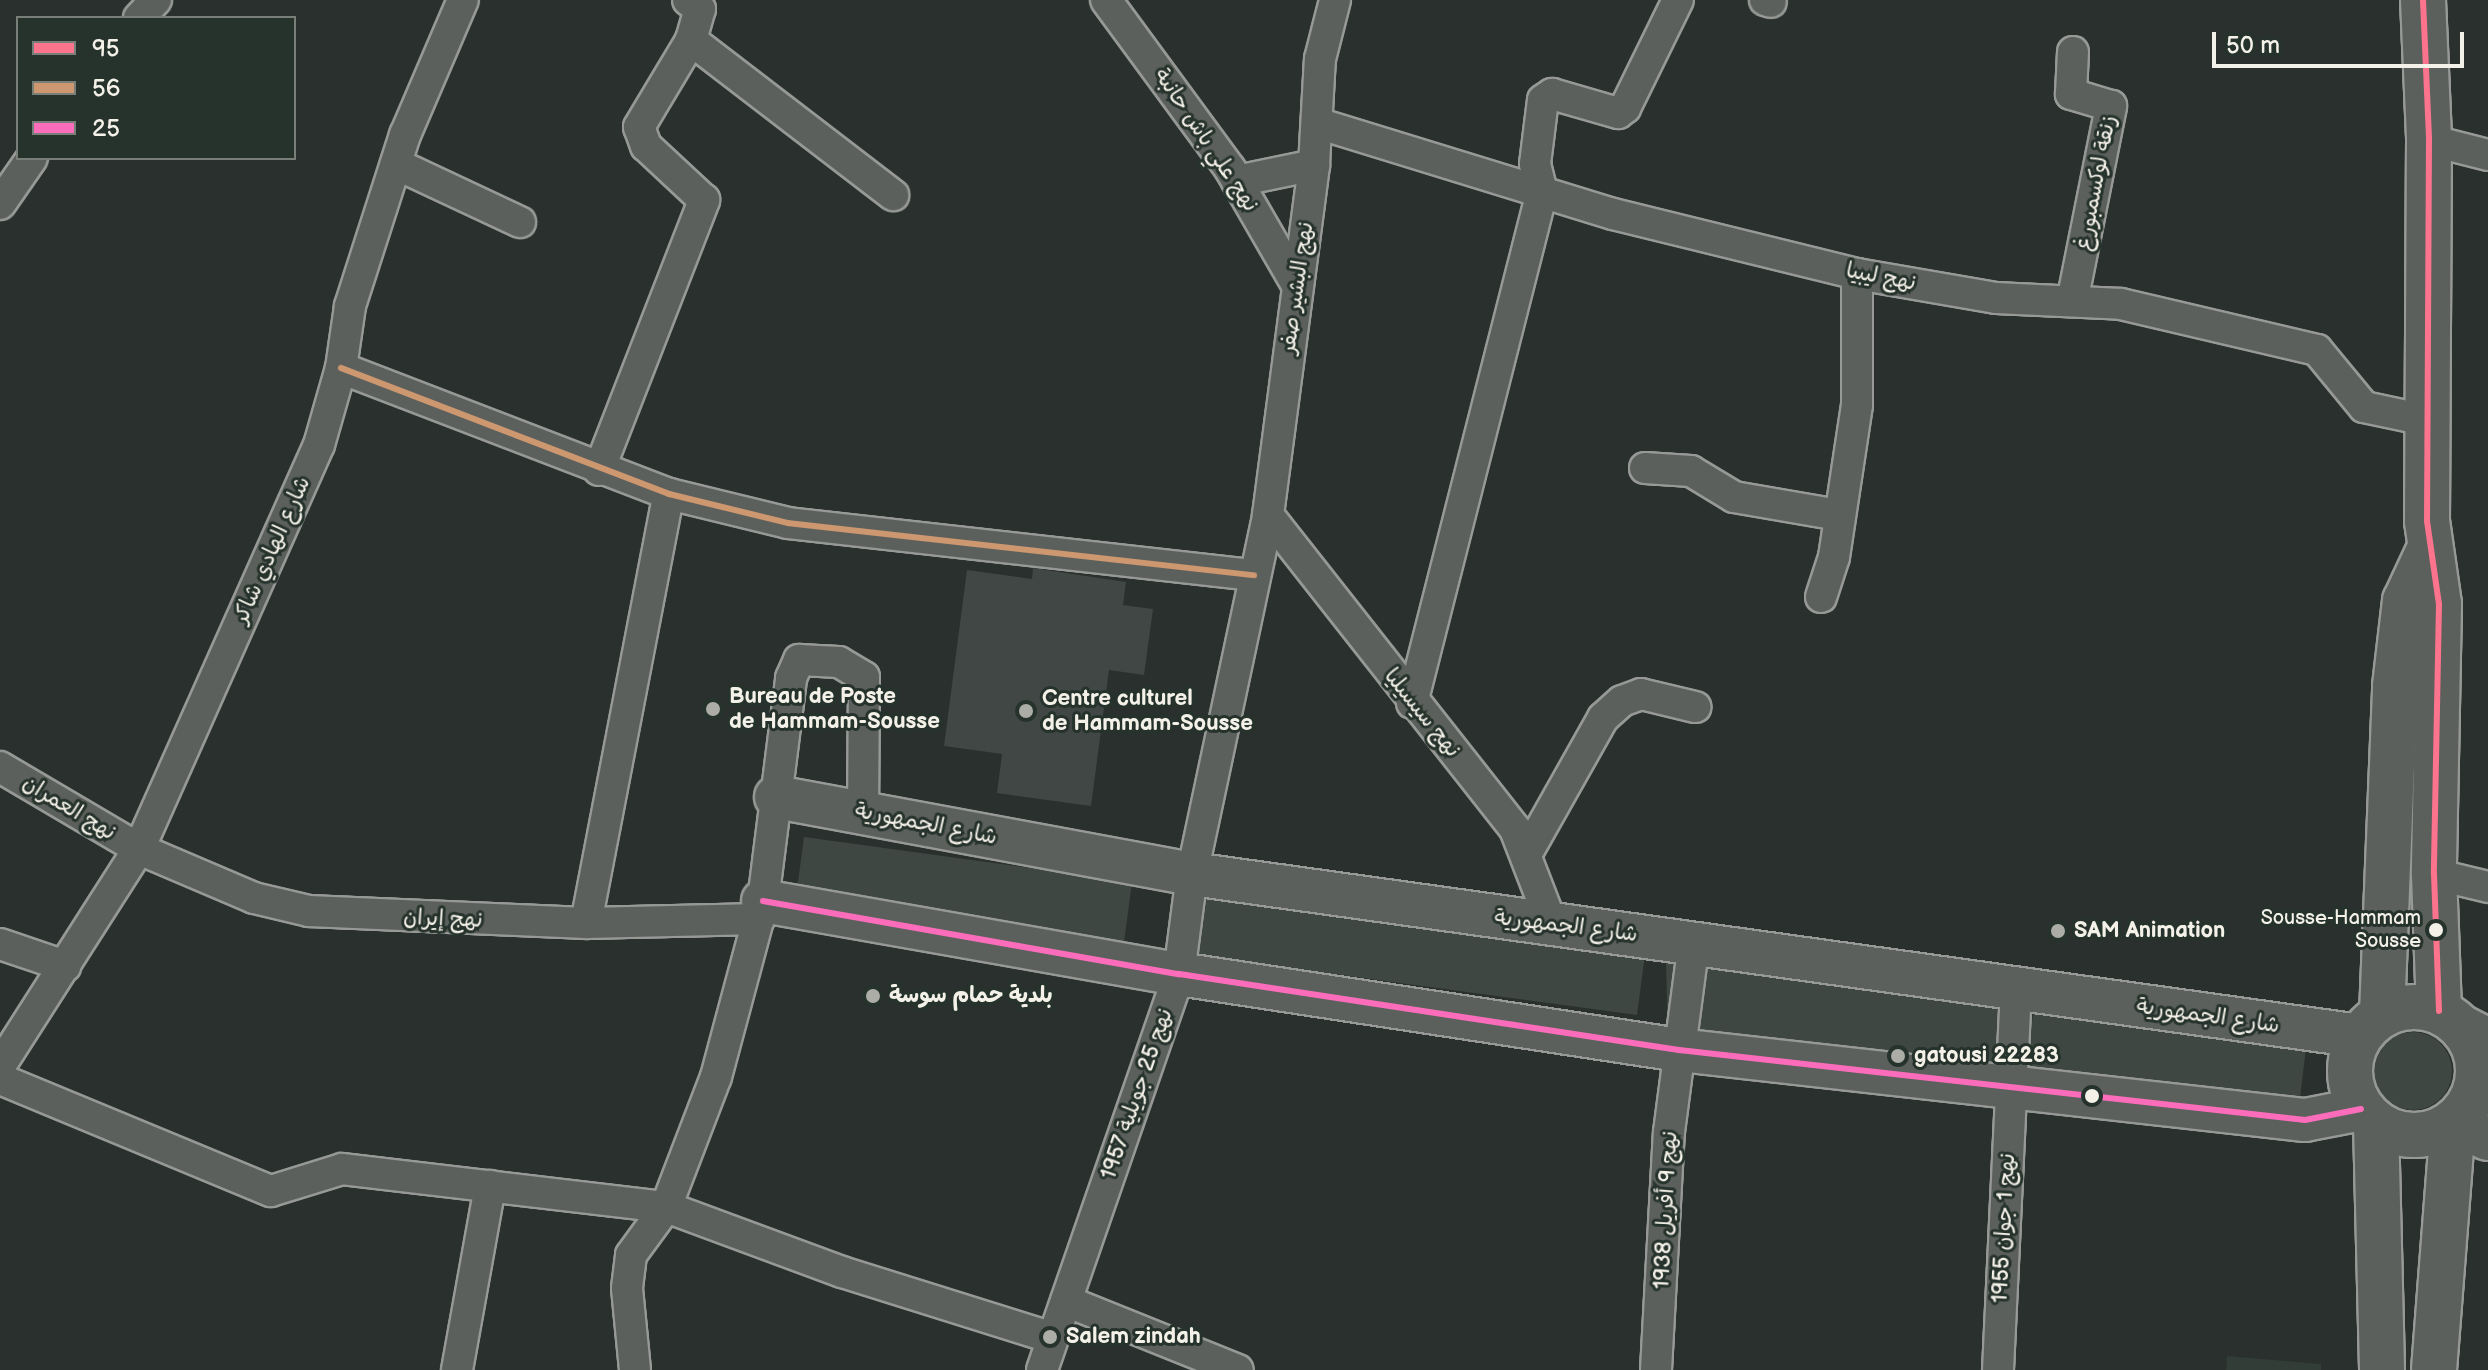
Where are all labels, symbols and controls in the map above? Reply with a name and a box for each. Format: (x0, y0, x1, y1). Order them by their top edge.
legend (16, 16, 296, 160)
scale bar (2216, 16, 2468, 66)
text: 50 m (2226, 31, 2280, 60)
text: 95 (92, 34, 120, 63)
street label: نهج علي باش حانبة (1148, 63, 1264, 217)
text: 56 (92, 74, 120, 103)
street label: زنقة لوكسمبورغ (2070, 113, 2122, 253)
text: 25 (92, 114, 120, 143)
street label: نهج البشير صفر (1275, 220, 1319, 356)
street label: نهج ليبيا (1844, 257, 1918, 297)
street label: شارع الهادي شاكر (228, 472, 316, 628)
street label: نهج سيسيليا (1378, 663, 1466, 763)
place label: Bureau de Poste de Hammam-Sousse (729, 683, 940, 734)
place label: Centre culturel de Hammam-Sousse (1042, 685, 1253, 736)
marker: Bureau de Poste de Hammam-Sousse (704, 700, 722, 718)
marker: Centre culturel de Hammam-Sousse (1017, 702, 1035, 720)
street label: نهج العمران (18, 770, 120, 846)
street label: شارع الجمهورية (853, 797, 999, 851)
street label: نهج إيران (403, 904, 483, 934)
street label: شارع الجمهورية (1493, 904, 1639, 948)
place label: Sousse-Hammam Sousse (2261, 906, 2421, 953)
place label: SAM Animation (2074, 918, 2225, 944)
marker: SAM Animation (2049, 922, 2067, 940)
marker: Sousse-Hammam Sousse (2428, 922, 2444, 938)
place label: بلدية حمام سوسة (889, 983, 1053, 1009)
marker: بلدية حمام سوسة (864, 987, 882, 1005)
street label: شارع الجمهورية (2135, 993, 2281, 1039)
street label: نهج 25 جويلية 1957 (1095, 1005, 1179, 1183)
place label: gatousi 22283 (1914, 1043, 2059, 1069)
marker: gatousi 22283 (1889, 1047, 1907, 1065)
unlabelled marker (2084, 1088, 2100, 1104)
street label: نهج 9 أفريل 1938 (1649, 1130, 1683, 1290)
street label: نهج 1 جوان 1955 (1987, 1152, 2021, 1304)
place label: Salem zindah (1066, 1324, 1201, 1350)
marker: Salem zindah (1041, 1328, 1059, 1346)

